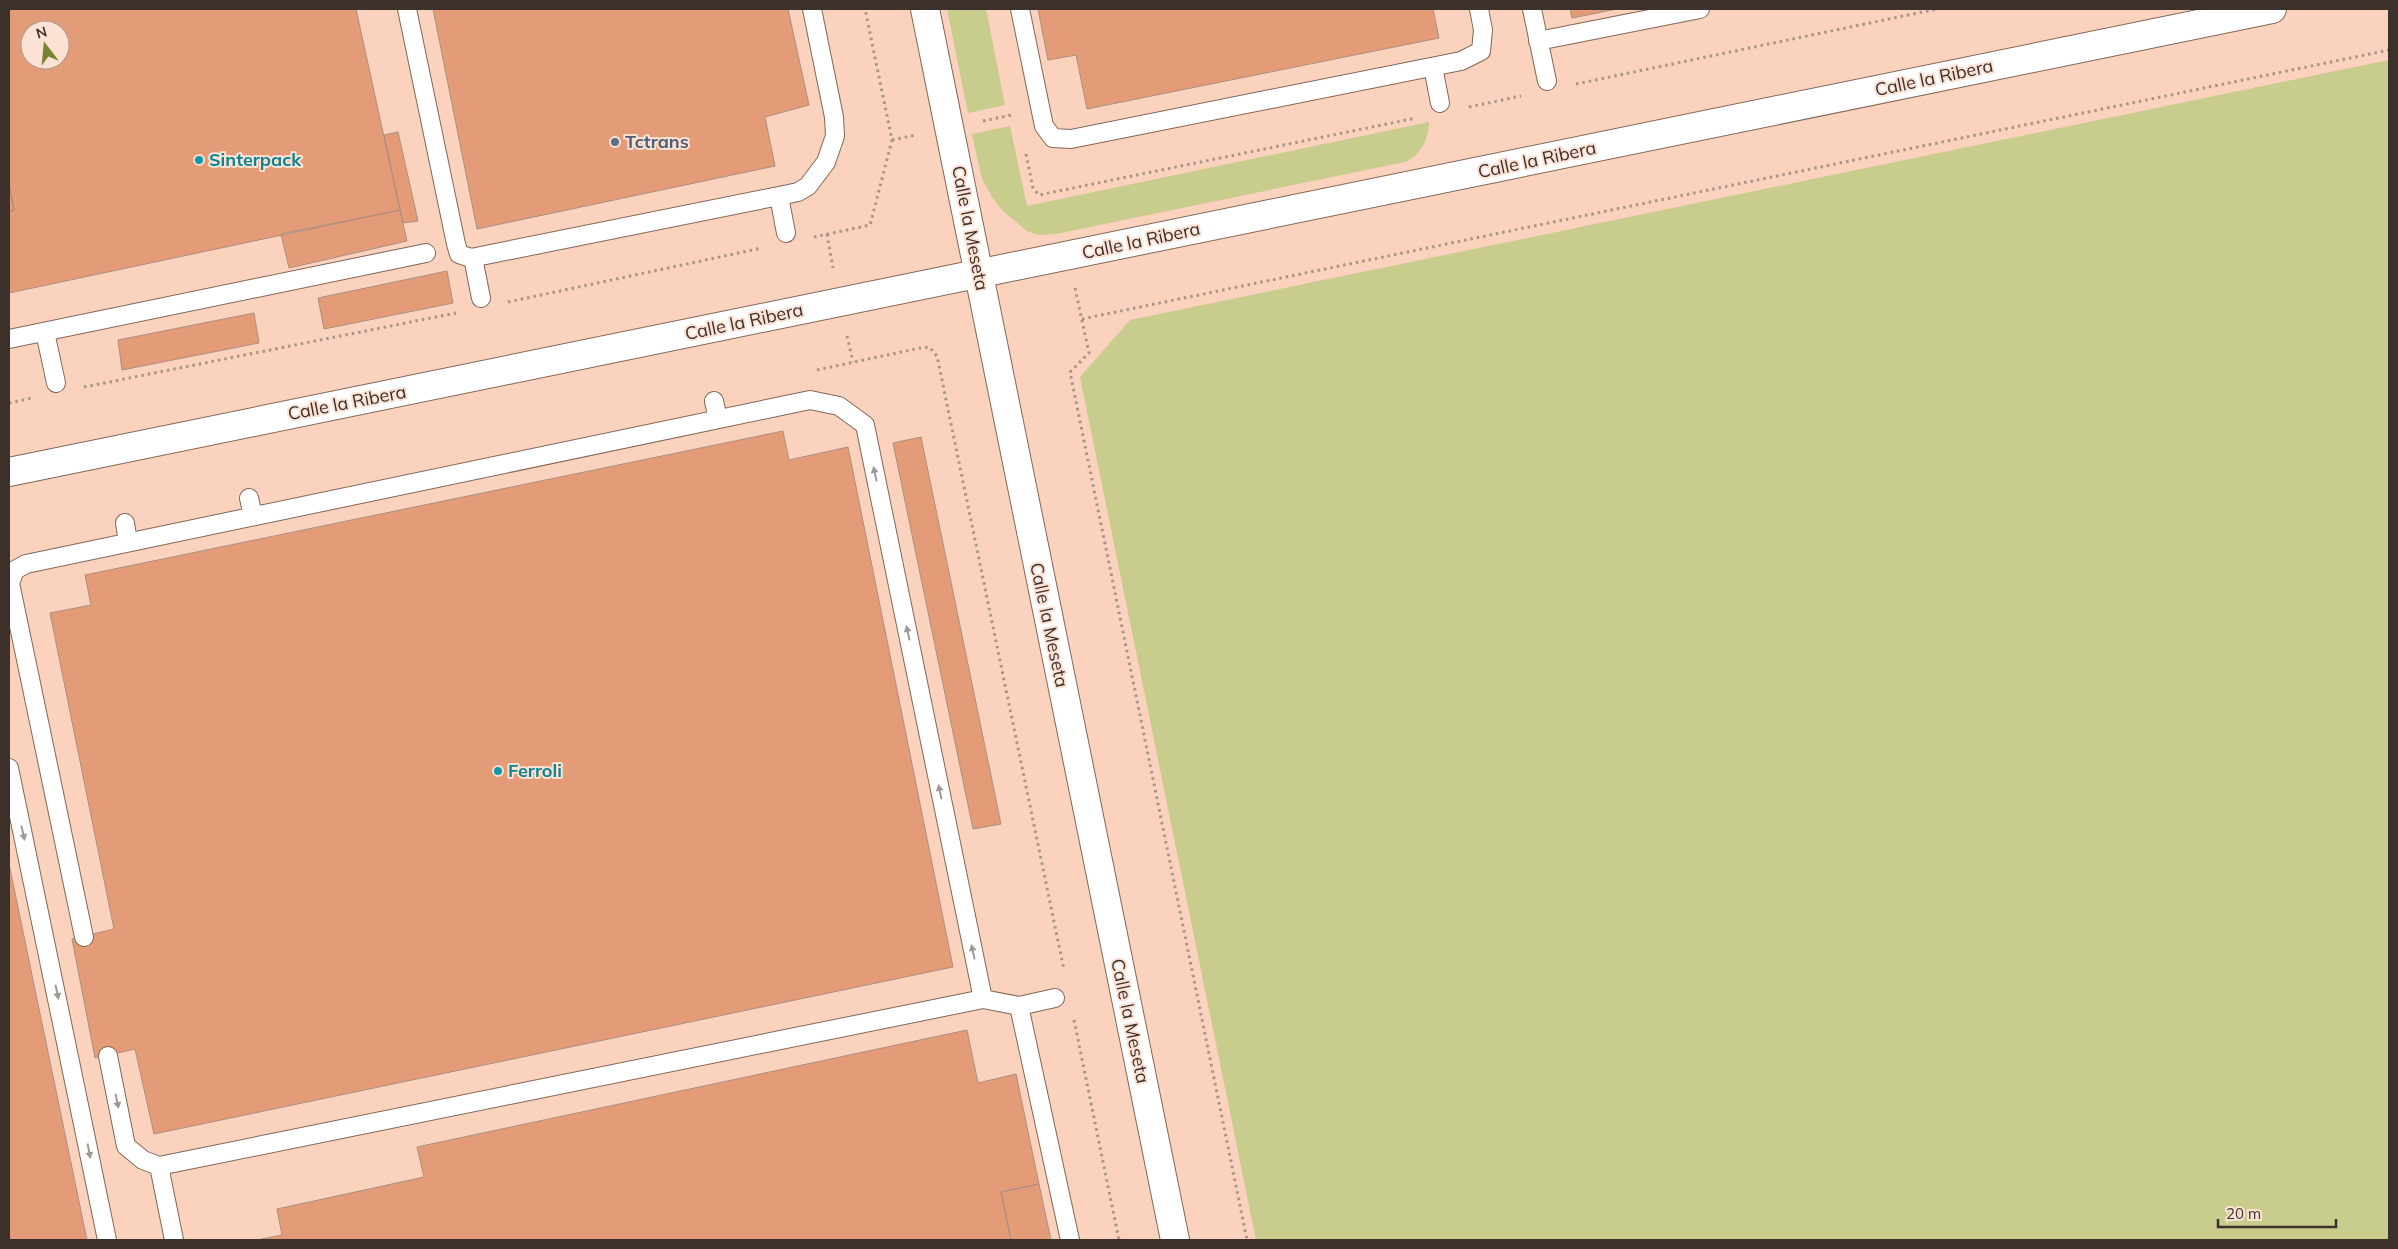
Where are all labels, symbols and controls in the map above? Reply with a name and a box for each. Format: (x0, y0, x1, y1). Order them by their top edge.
north arrow (20, 20, 70, 70)
text: N (34, 22, 49, 43)
street label: Calle la Ribera (1873, 54, 1995, 101)
place label: Tctrans (625, 130, 689, 153)
marker: Tctrans (609, 136, 621, 148)
street label: Calle la Ribera (1476, 136, 1598, 183)
place label: Sinterpack (209, 148, 302, 171)
marker: Sinterpack (193, 154, 205, 166)
street label: Calle la Meseta (947, 164, 994, 292)
street label: Calle la Ribera (1080, 217, 1202, 264)
street label: Calle la Ribera (683, 298, 805, 345)
street label: Calle la Ribera (286, 380, 408, 425)
one-way arrow (871, 467, 879, 482)
street label: Calle la Meseta (1025, 561, 1074, 689)
one-way arrow (903, 625, 911, 641)
place label: Ferroli (508, 759, 562, 782)
marker: Ferroli (492, 765, 504, 777)
one-way arrow (936, 784, 944, 800)
one-way arrow (19, 825, 27, 841)
one-way arrow (969, 943, 977, 959)
street label: Calle la Meseta (1106, 957, 1155, 1085)
one-way arrow (53, 984, 61, 1000)
one-way arrow (113, 1093, 121, 1108)
one-way arrow (85, 1143, 93, 1159)
scale bar (2218, 1196, 2336, 1228)
text: 20 m (2226, 1204, 2261, 1223)

